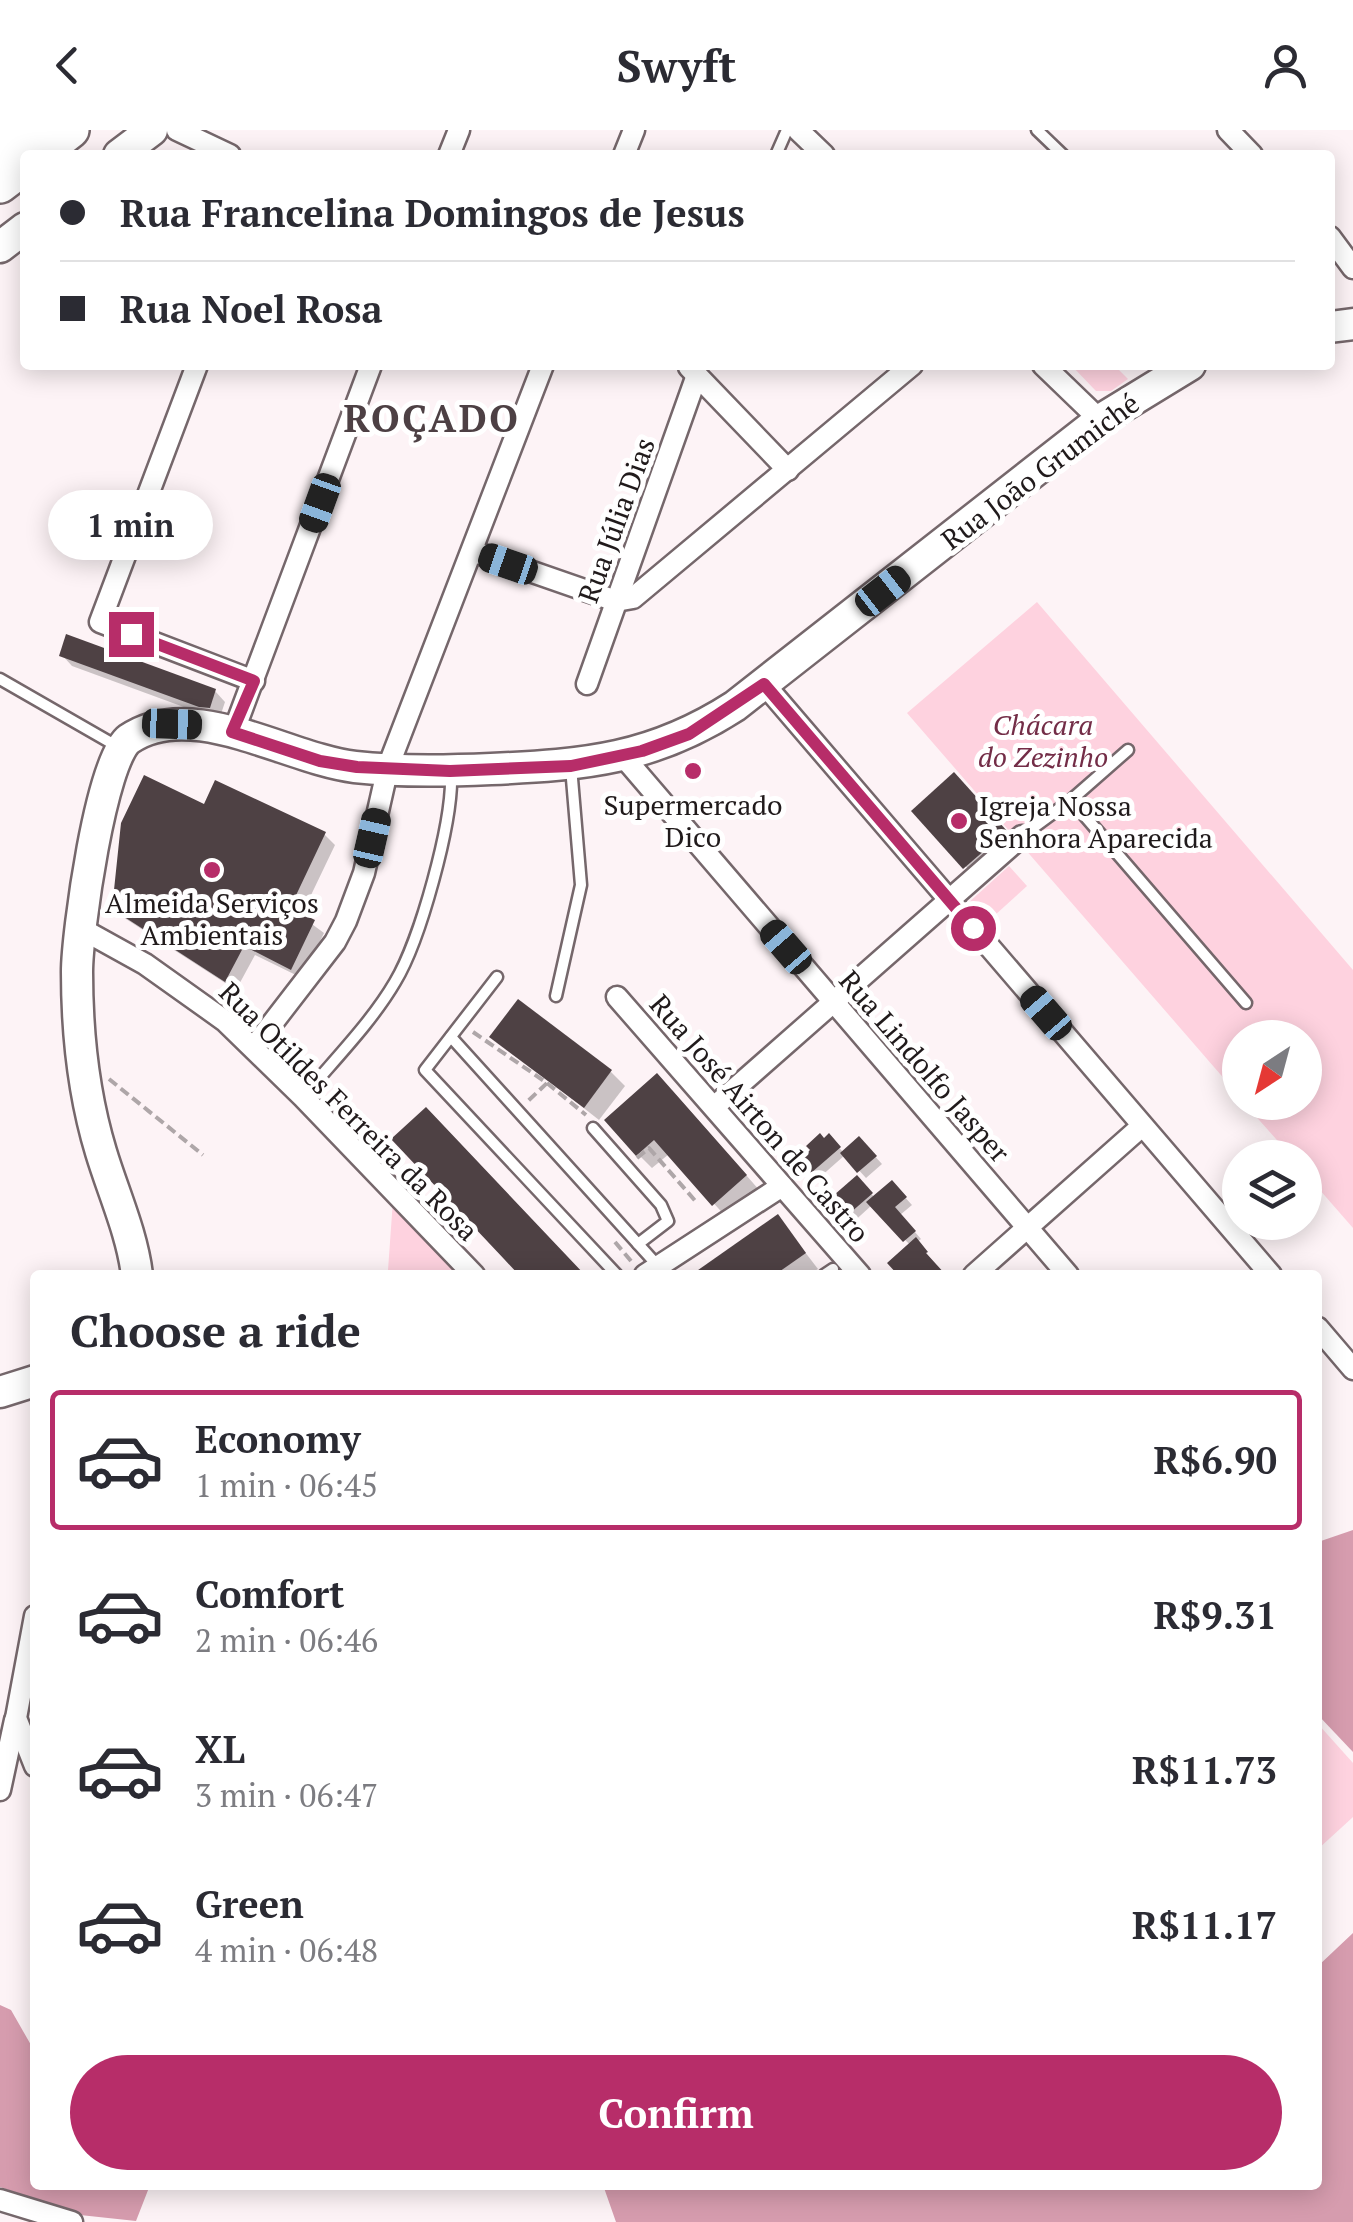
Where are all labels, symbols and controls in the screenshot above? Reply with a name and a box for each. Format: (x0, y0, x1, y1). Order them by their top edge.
text: Swyft (617, 35, 736, 95)
icon: back (40, 38, 95, 93)
icon: person (1258, 38, 1313, 93)
text: Rua Francelina Domingos de Jesus (120, 188, 745, 238)
text: Rua Noel Rosa (120, 284, 383, 334)
street label: Rua João Grumiché (934, 384, 1146, 558)
district label: ROÇADO (344, 393, 520, 443)
street label: Rua Júlia Dias (569, 432, 663, 608)
car (296, 470, 344, 536)
callout: 1 min (48, 489, 214, 559)
text: 1 min (87, 504, 174, 546)
car (475, 540, 541, 588)
car (850, 561, 916, 621)
route end (109, 612, 154, 657)
park label: Chácara do Zezinho (978, 706, 1108, 775)
car (141, 708, 203, 740)
marker: Supermercado Dico (682, 760, 704, 782)
place label: Supermercado Dico (604, 786, 782, 855)
place label: Igreja Nossa Senhora Aparecida (979, 787, 1213, 856)
car (351, 805, 393, 871)
marker: Igreja Nossa Senhora Aparecida (948, 810, 970, 832)
marker: Almeida Serviços Ambientais (201, 859, 223, 881)
place label: Almeida Serviços Ambientais (105, 884, 319, 953)
route start (951, 906, 996, 951)
car (755, 915, 817, 979)
street label: Rua Lindolfo Jasper (831, 962, 1019, 1170)
street label: Rua Otildes Ferreira da Rosa (211, 973, 487, 1249)
car (1015, 981, 1077, 1045)
street label: Rua José Airton de Castro (642, 986, 878, 1250)
north arrow (1222, 1020, 1322, 1120)
map controls (1222, 1020, 1322, 1240)
button: layers (1222, 1140, 1322, 1240)
text: Choose a ride (70, 1300, 361, 1360)
text: Economy (195, 1414, 361, 1464)
icon: car (75, 1415, 165, 1505)
text: R$6.90 (1153, 1435, 1277, 1485)
text: 1 min · 06:45 (195, 1464, 378, 1506)
text: Comfort (195, 1569, 344, 1619)
icon: car (75, 1570, 165, 1660)
text: R$9.31 (1153, 1590, 1277, 1640)
text: 2 min · 06:46 (195, 1619, 378, 1661)
text: XL (195, 1724, 245, 1774)
icon: car (75, 1725, 165, 1815)
text: R$11.73 (1132, 1745, 1277, 1795)
text: 3 min · 06:47 (195, 1774, 378, 1816)
text: Green (195, 1879, 304, 1929)
icon: car (75, 1880, 165, 1970)
text: R$11.17 (1132, 1900, 1277, 1950)
text: 4 min · 06:48 (195, 1929, 378, 1971)
button: Confirm (70, 2055, 1282, 2170)

